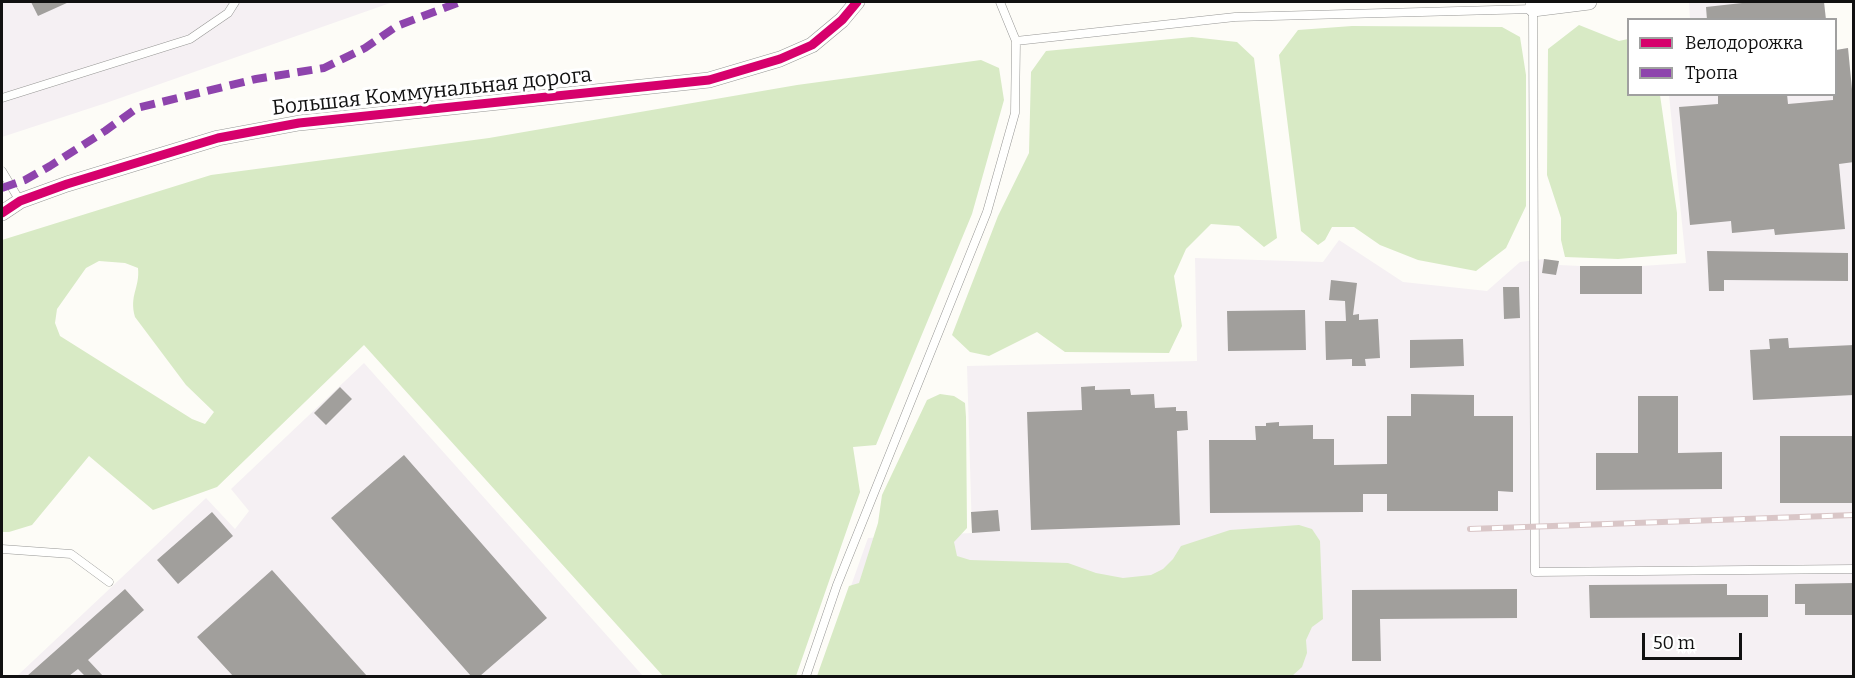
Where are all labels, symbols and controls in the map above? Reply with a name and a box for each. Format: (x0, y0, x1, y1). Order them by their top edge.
legend (1627, 18, 1837, 96)
text: Велодорожка (1685, 32, 1803, 54)
text: Тропа (1685, 62, 1738, 84)
street label: Большая Коммунальная дорога (271, 63, 593, 121)
scale bar (1645, 621, 1746, 659)
text: 50 m (1653, 632, 1695, 654)

